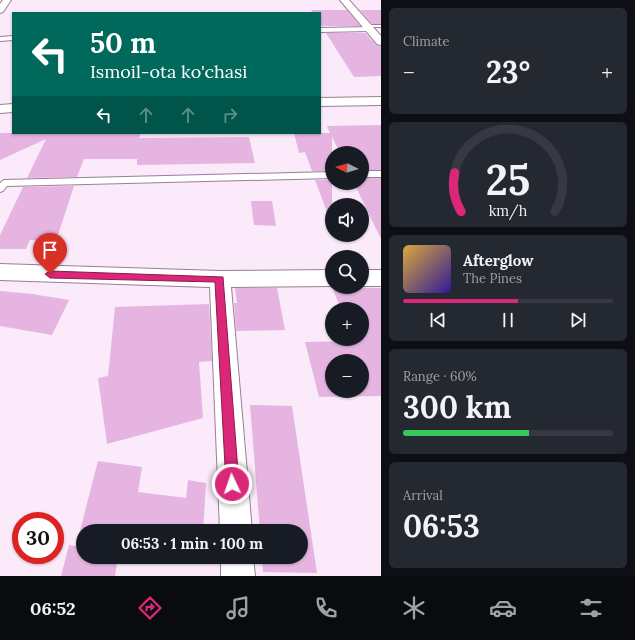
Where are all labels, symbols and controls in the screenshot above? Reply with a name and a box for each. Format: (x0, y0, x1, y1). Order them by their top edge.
text: 50 m (90, 25, 156, 61)
icon: left (24, 28, 76, 80)
text: Climate (403, 33, 450, 50)
text: 23° (486, 53, 530, 91)
text: − (403, 58, 415, 86)
text: + (601, 58, 613, 86)
text: Ismoil-ota ko'chasi (90, 60, 247, 83)
icon: left (93, 104, 115, 126)
icon: ahead (135, 104, 157, 126)
icon: ahead (177, 104, 199, 126)
icon: right (219, 104, 241, 126)
north arrow (325, 146, 369, 190)
map controls (325, 146, 369, 398)
text: 25 (486, 153, 530, 206)
button: sound (325, 198, 369, 242)
text: km/h (489, 202, 528, 221)
pin (33, 233, 67, 274)
icon: arrive (39, 239, 61, 261)
button: search (325, 250, 369, 294)
text: Afterglow (463, 251, 533, 270)
text: The Pines (463, 270, 522, 287)
button: + (325, 302, 369, 346)
icon: previous (427, 309, 449, 331)
icon: pause (497, 309, 519, 331)
icon: next (567, 309, 589, 331)
button: − (325, 354, 369, 398)
text: Range · 60% (403, 368, 477, 385)
text: 300 km (403, 388, 511, 426)
position arrow (211, 463, 253, 505)
text: Arrival (403, 487, 443, 504)
text: 06:53 (403, 507, 480, 545)
speed limit sign: 30 (12, 512, 64, 564)
text: 06:53 · 1 min · 100 m (121, 534, 263, 553)
icon: directions (136, 594, 164, 622)
icon: music (224, 594, 252, 622)
icon: phone (312, 594, 340, 622)
icon: climate (400, 594, 428, 622)
icon: car (489, 594, 517, 622)
icon: filters (577, 594, 605, 622)
text: 06:52 (30, 597, 76, 620)

